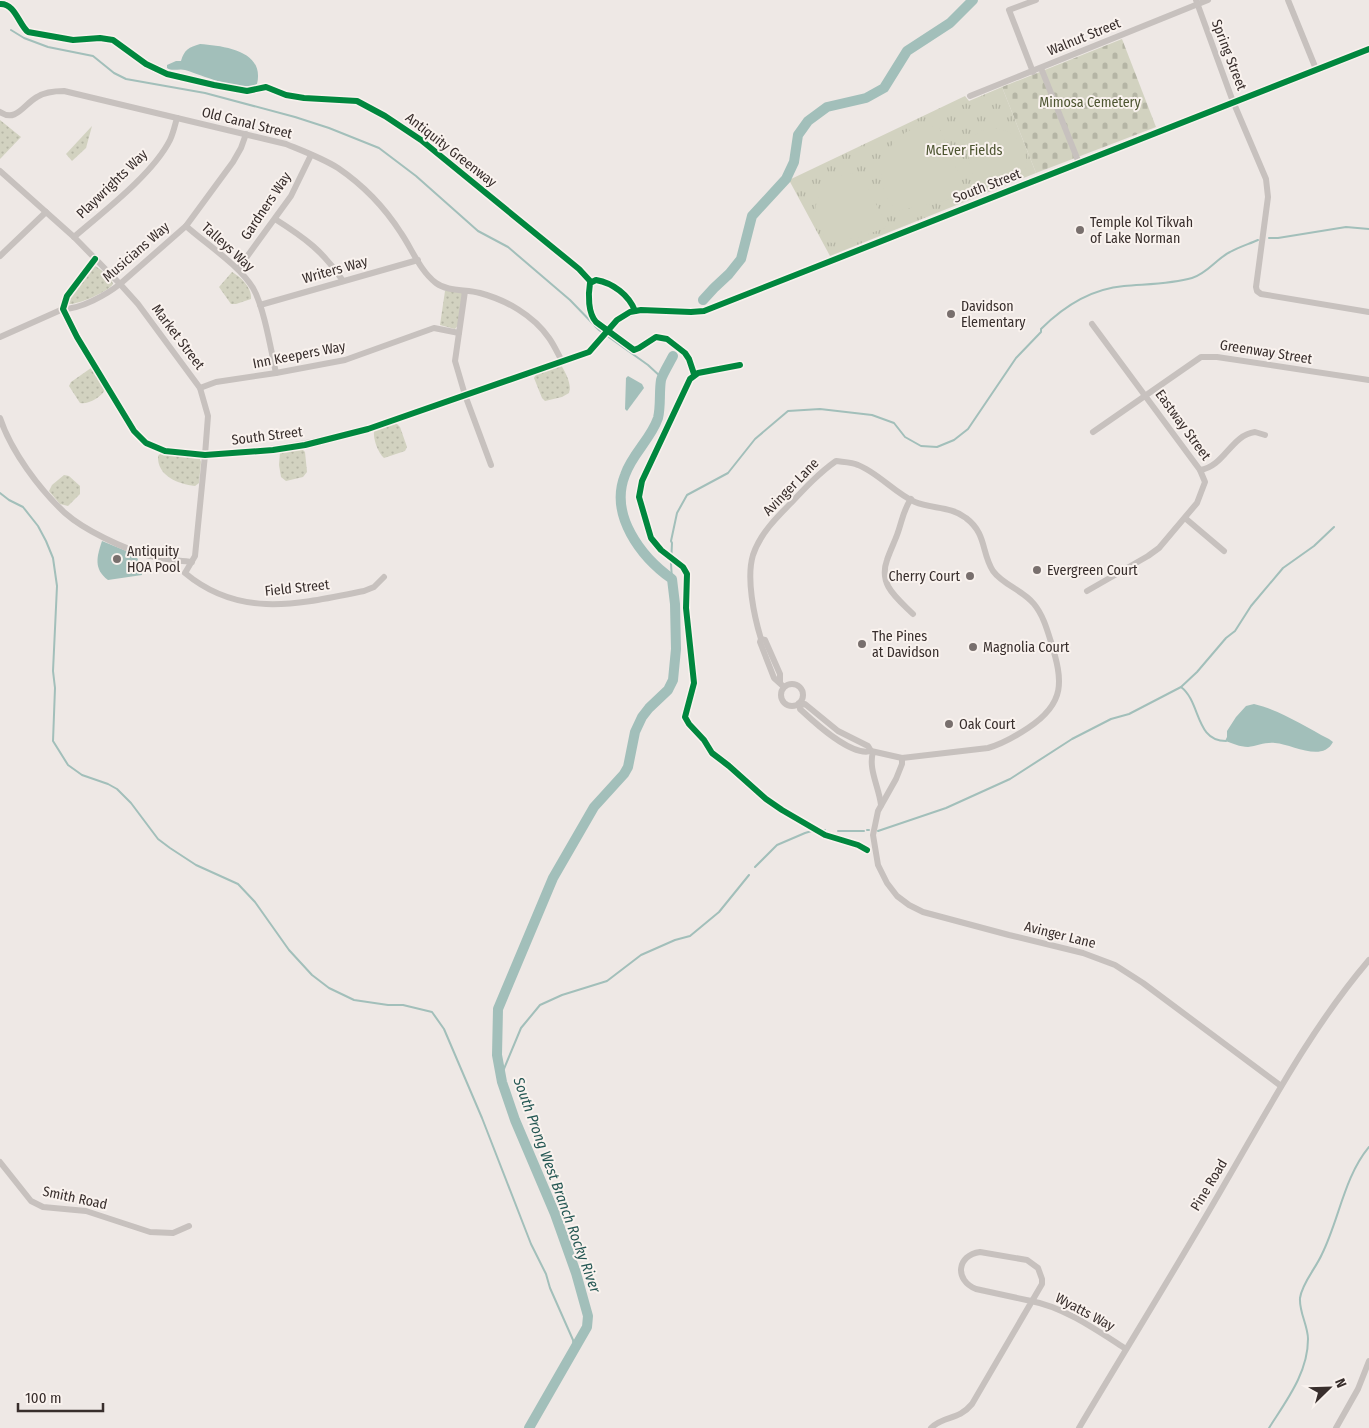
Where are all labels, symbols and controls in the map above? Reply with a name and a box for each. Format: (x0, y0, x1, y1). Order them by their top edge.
street label: Walnut Street (1045, 14, 1123, 59)
street label: Spring Street (1208, 17, 1250, 93)
park label: Mimosa Cemetery (1039, 94, 1141, 111)
street label: Old Canal Street (200, 104, 294, 143)
street label: Antiquity Greenway (402, 109, 501, 191)
park label: McEver Fields (926, 142, 1002, 159)
street label: Playwrights Way (73, 145, 152, 222)
street label: South Street (951, 165, 1024, 207)
street label: Gardners Way (237, 168, 295, 243)
place label: Temple Kol Tikvah of Lake Norman (1090, 214, 1193, 247)
street label: Musicians Way (99, 218, 173, 286)
street label: Talleys Way (198, 219, 258, 276)
marker: Temple Kol Tikvah of Lake Norman (1074, 224, 1086, 236)
street label: Writers Way (300, 252, 370, 287)
place label: Davidson Elementary (961, 298, 1026, 331)
street label: Market Street (148, 301, 208, 373)
marker: Davidson Elementary (945, 308, 957, 320)
street label: Greenway Street (1219, 336, 1314, 368)
street label: Inn Keepers Way (251, 338, 348, 372)
street label: Eastway Street (1152, 386, 1215, 464)
street label: South Street (231, 423, 304, 449)
street label: Avinger Lane (759, 455, 823, 519)
place label: Antiquity HOA Pool (127, 543, 180, 576)
marker: Antiquity HOA Pool (111, 553, 123, 565)
place label: Evergreen Court (1047, 562, 1138, 579)
marker: Evergreen Court (1031, 564, 1043, 576)
place label: Cherry Court (888, 568, 960, 585)
marker: Cherry Court (964, 570, 976, 582)
street label: Field Street (264, 576, 331, 600)
place label: The Pines at Davidson (872, 628, 939, 661)
marker: The Pines at Davidson (856, 638, 868, 650)
place label: Magnolia Court (983, 639, 1070, 656)
marker: Magnolia Court (967, 641, 979, 653)
place label: Oak Court (959, 716, 1016, 733)
marker: Oak Court (943, 718, 955, 730)
street label: Avinger Lane (1022, 918, 1098, 952)
water label: South Prong West Branch Rocky River (509, 1074, 605, 1296)
street label: Pine Road (1187, 1156, 1231, 1214)
street label: Smith Road (41, 1183, 109, 1213)
street label: Wyatts Way (1052, 1289, 1118, 1335)
north arrow (1304, 1363, 1354, 1413)
text: N (1331, 1376, 1350, 1390)
scale bar (18, 1380, 102, 1412)
text: 100 m (25, 1389, 62, 1407)

